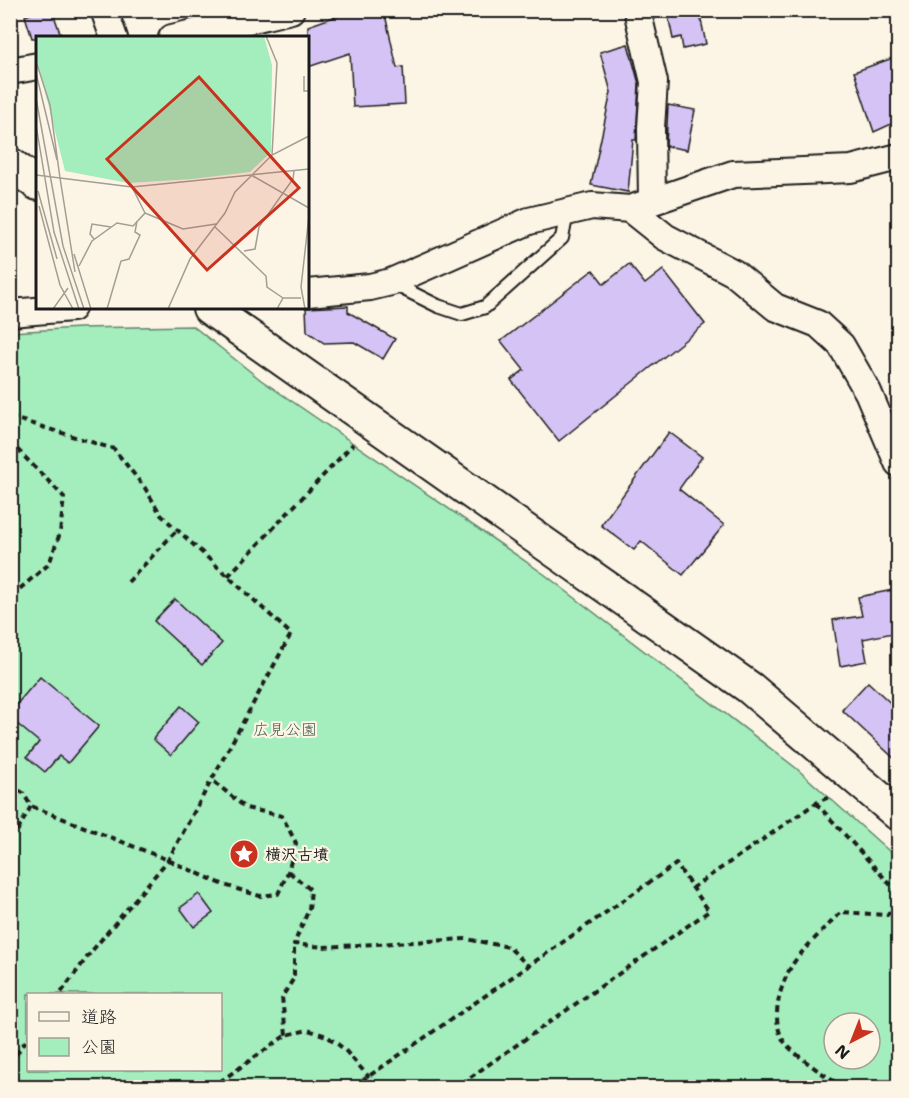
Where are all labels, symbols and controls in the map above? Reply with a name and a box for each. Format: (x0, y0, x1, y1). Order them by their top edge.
inset map (36, 36, 309, 309)
park label: 広見公園 (253, 719, 317, 740)
place icon: 横沢古墳 (228, 838, 260, 870)
place label: 横沢古墳 (265, 844, 329, 865)
legend (27, 993, 222, 1071)
text: 道路 (81, 1005, 117, 1029)
north arrow (822, 1011, 882, 1071)
text: 公園 (81, 1035, 117, 1059)
text: N (831, 1040, 854, 1064)

